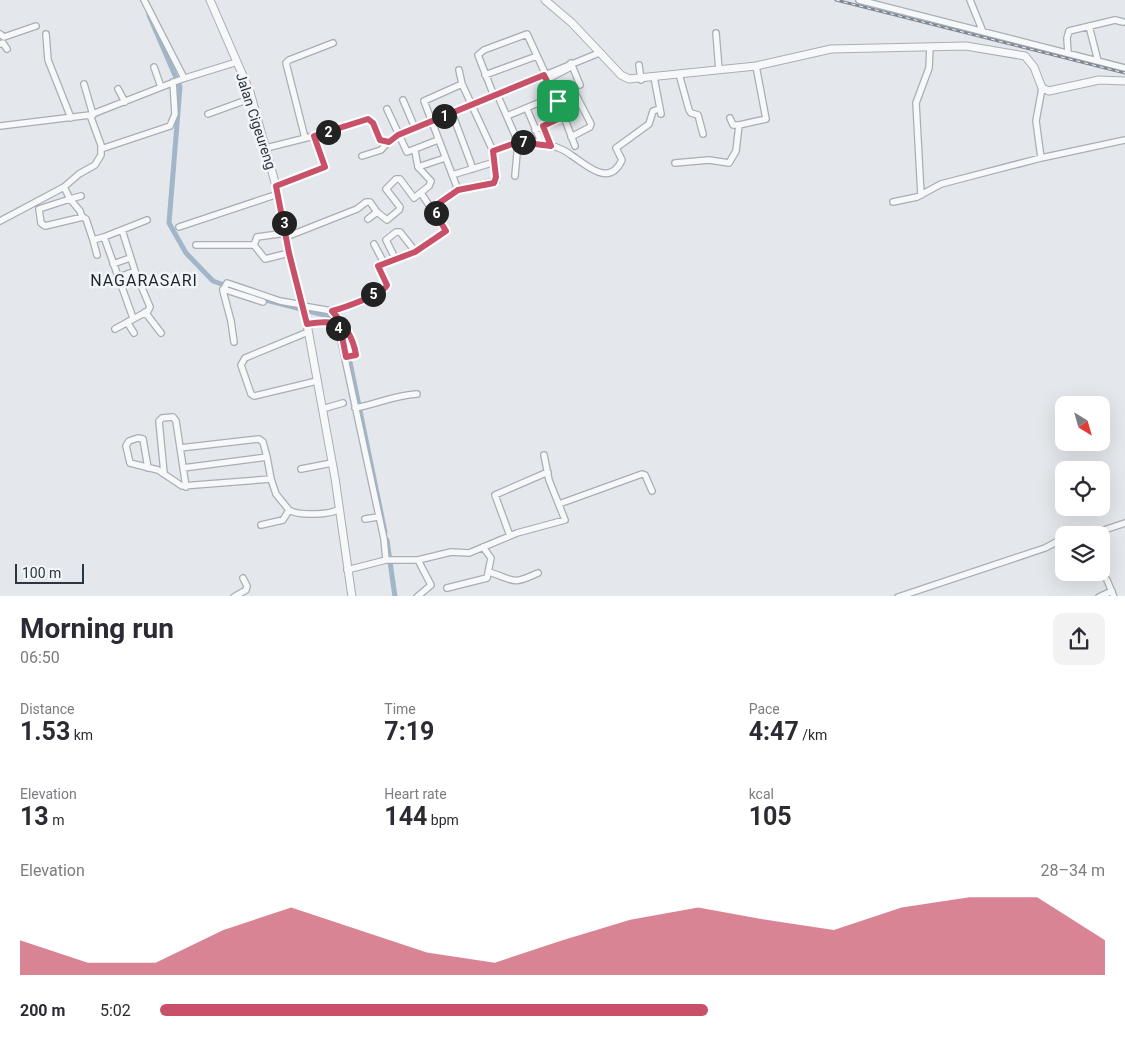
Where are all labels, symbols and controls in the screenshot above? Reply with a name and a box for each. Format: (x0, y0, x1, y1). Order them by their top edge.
street label: Jalan Cigeureng (233, 71, 279, 171)
pin (537, 80, 579, 122)
icon: arrive (544, 87, 572, 115)
pin: 1 (432, 104, 456, 128)
text: 1 (440, 108, 449, 124)
pin: 2 (316, 120, 340, 144)
text: 2 (324, 124, 333, 140)
pin: 7 (510, 130, 536, 154)
text: 7 (519, 134, 528, 150)
pin: 6 (424, 200, 448, 226)
text: 6 (432, 205, 441, 221)
pin: 3 (272, 210, 296, 236)
text: 3 (280, 215, 289, 231)
district label: NAGARASARI (90, 271, 198, 290)
pin: 5 (360, 282, 386, 306)
text: 5 (369, 286, 378, 302)
pin: 4 (326, 316, 350, 340)
text: 4 (334, 320, 343, 336)
north arrow (1055, 396, 1110, 451)
map controls (1055, 396, 1110, 581)
button: locate (1055, 461, 1110, 516)
button: layers (1055, 526, 1110, 581)
scale bar (15, 562, 84, 585)
text: 100 m (22, 565, 61, 581)
text: Morning run (20, 612, 174, 645)
button: share (1053, 613, 1105, 665)
text: 06:50 (20, 648, 60, 667)
text: Distance (20, 701, 75, 717)
text: Time (384, 701, 416, 717)
text: Pace (749, 701, 780, 717)
text: 1.53 (20, 717, 70, 746)
text: 7:19 (384, 717, 434, 746)
text: 4:47 (749, 717, 799, 746)
text: km (70, 727, 93, 743)
text: /km (799, 727, 827, 743)
text: Elevation (20, 786, 77, 802)
text: Heart rate (384, 786, 447, 802)
text: kcal (749, 786, 774, 802)
text: 13 (20, 802, 49, 831)
text: 144 (384, 802, 427, 831)
text: 105 (749, 802, 792, 831)
text: m (49, 812, 64, 828)
text: bpm (427, 812, 459, 828)
text: Elevation (20, 861, 85, 880)
text: 28–34 m (1041, 861, 1105, 880)
text: 200 m (20, 1001, 65, 1020)
text: 5:02 (100, 1001, 131, 1020)

